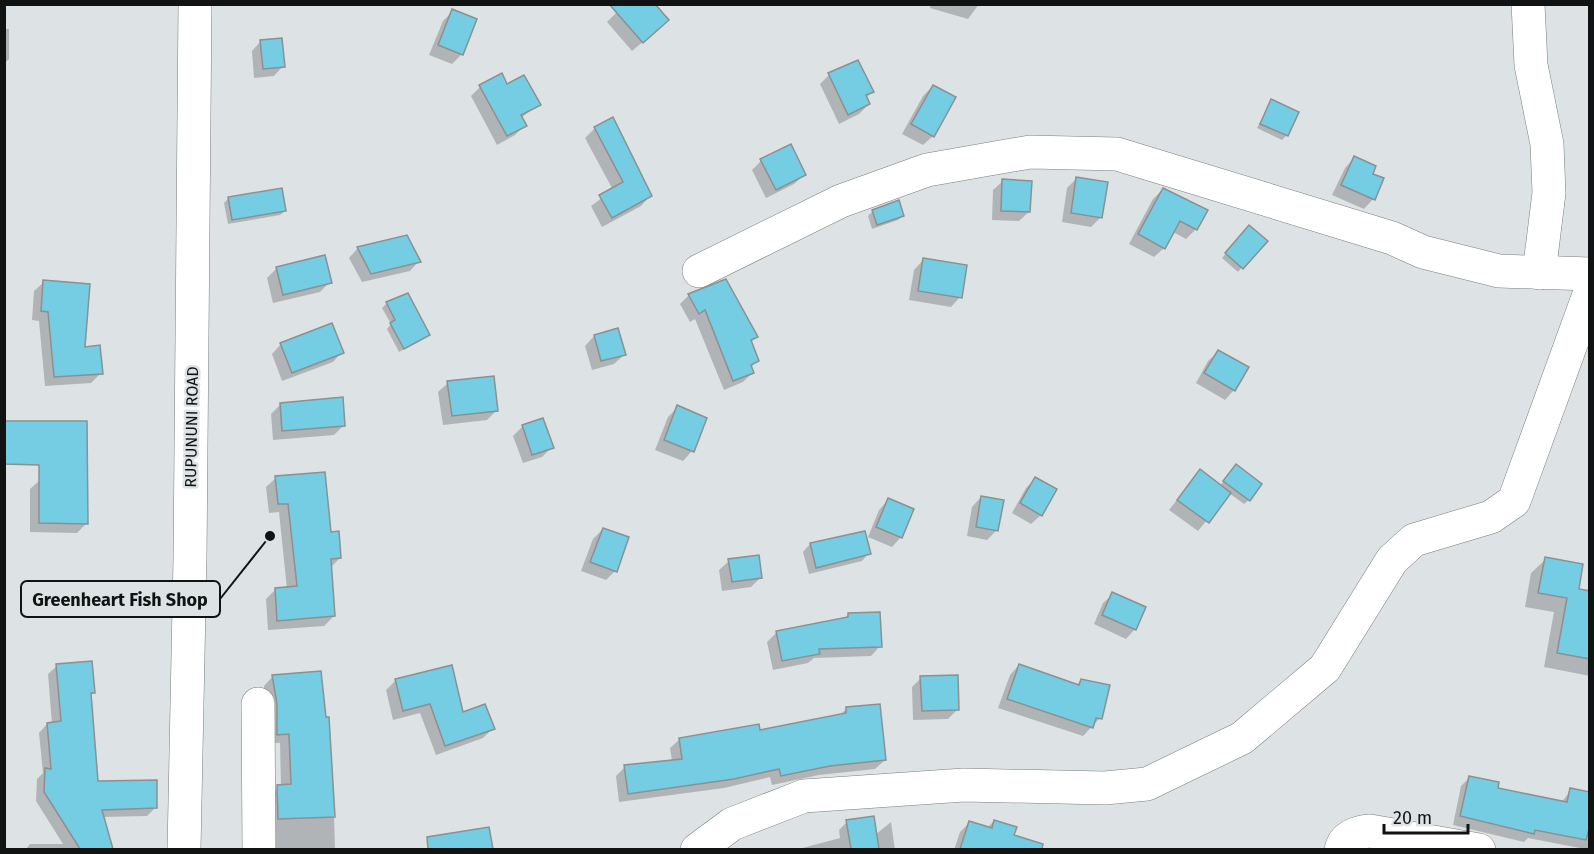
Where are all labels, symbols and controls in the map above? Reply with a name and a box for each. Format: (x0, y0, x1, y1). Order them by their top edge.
street label: RUPUNUNI ROAD (181, 366, 202, 488)
callout: Greenheart Fish Shop (21, 581, 220, 617)
text: Greenheart Fish Shop (32, 589, 208, 611)
scale bar (1384, 797, 1468, 835)
text: 20 m (1393, 807, 1432, 829)

